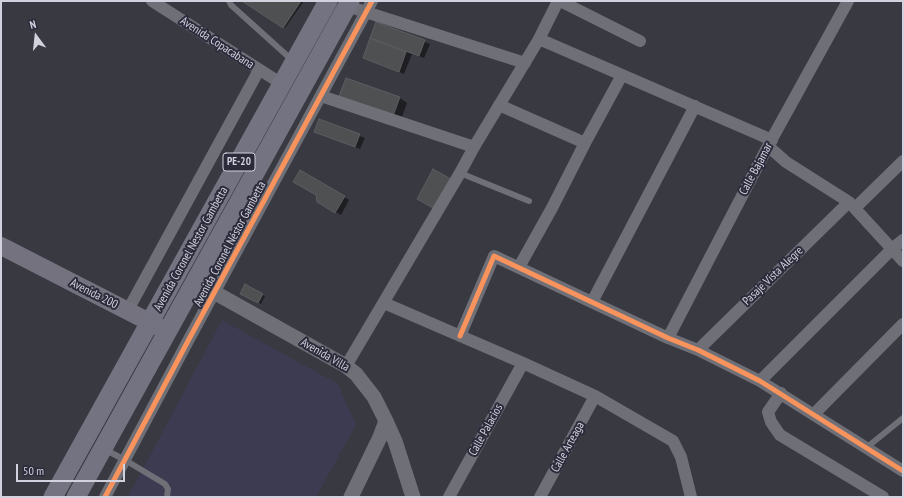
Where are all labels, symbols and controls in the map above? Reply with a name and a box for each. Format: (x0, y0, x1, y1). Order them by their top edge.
street label: Avenida Copacabana (178, 14, 256, 72)
north arrow (16, 16, 56, 56)
text: N (28, 17, 38, 32)
street label: Calle Bajamar (736, 140, 776, 198)
road number: PE-20 (223, 153, 255, 171)
street label: Avenida Coronel Néstor Gambetta (191, 179, 269, 309)
street label: Avenida Coronel Nestor Gambetta (151, 185, 231, 313)
street label: Pasaje Vista Alegre (740, 244, 806, 308)
street label: Avenida 200 (68, 276, 120, 312)
street label: Avenida Villa (298, 335, 352, 375)
street label: Calle Palacios (466, 402, 506, 458)
street label: Calle Arteaga (548, 419, 588, 475)
scale bar (18, 456, 127, 482)
text: 50 m (23, 463, 44, 478)

